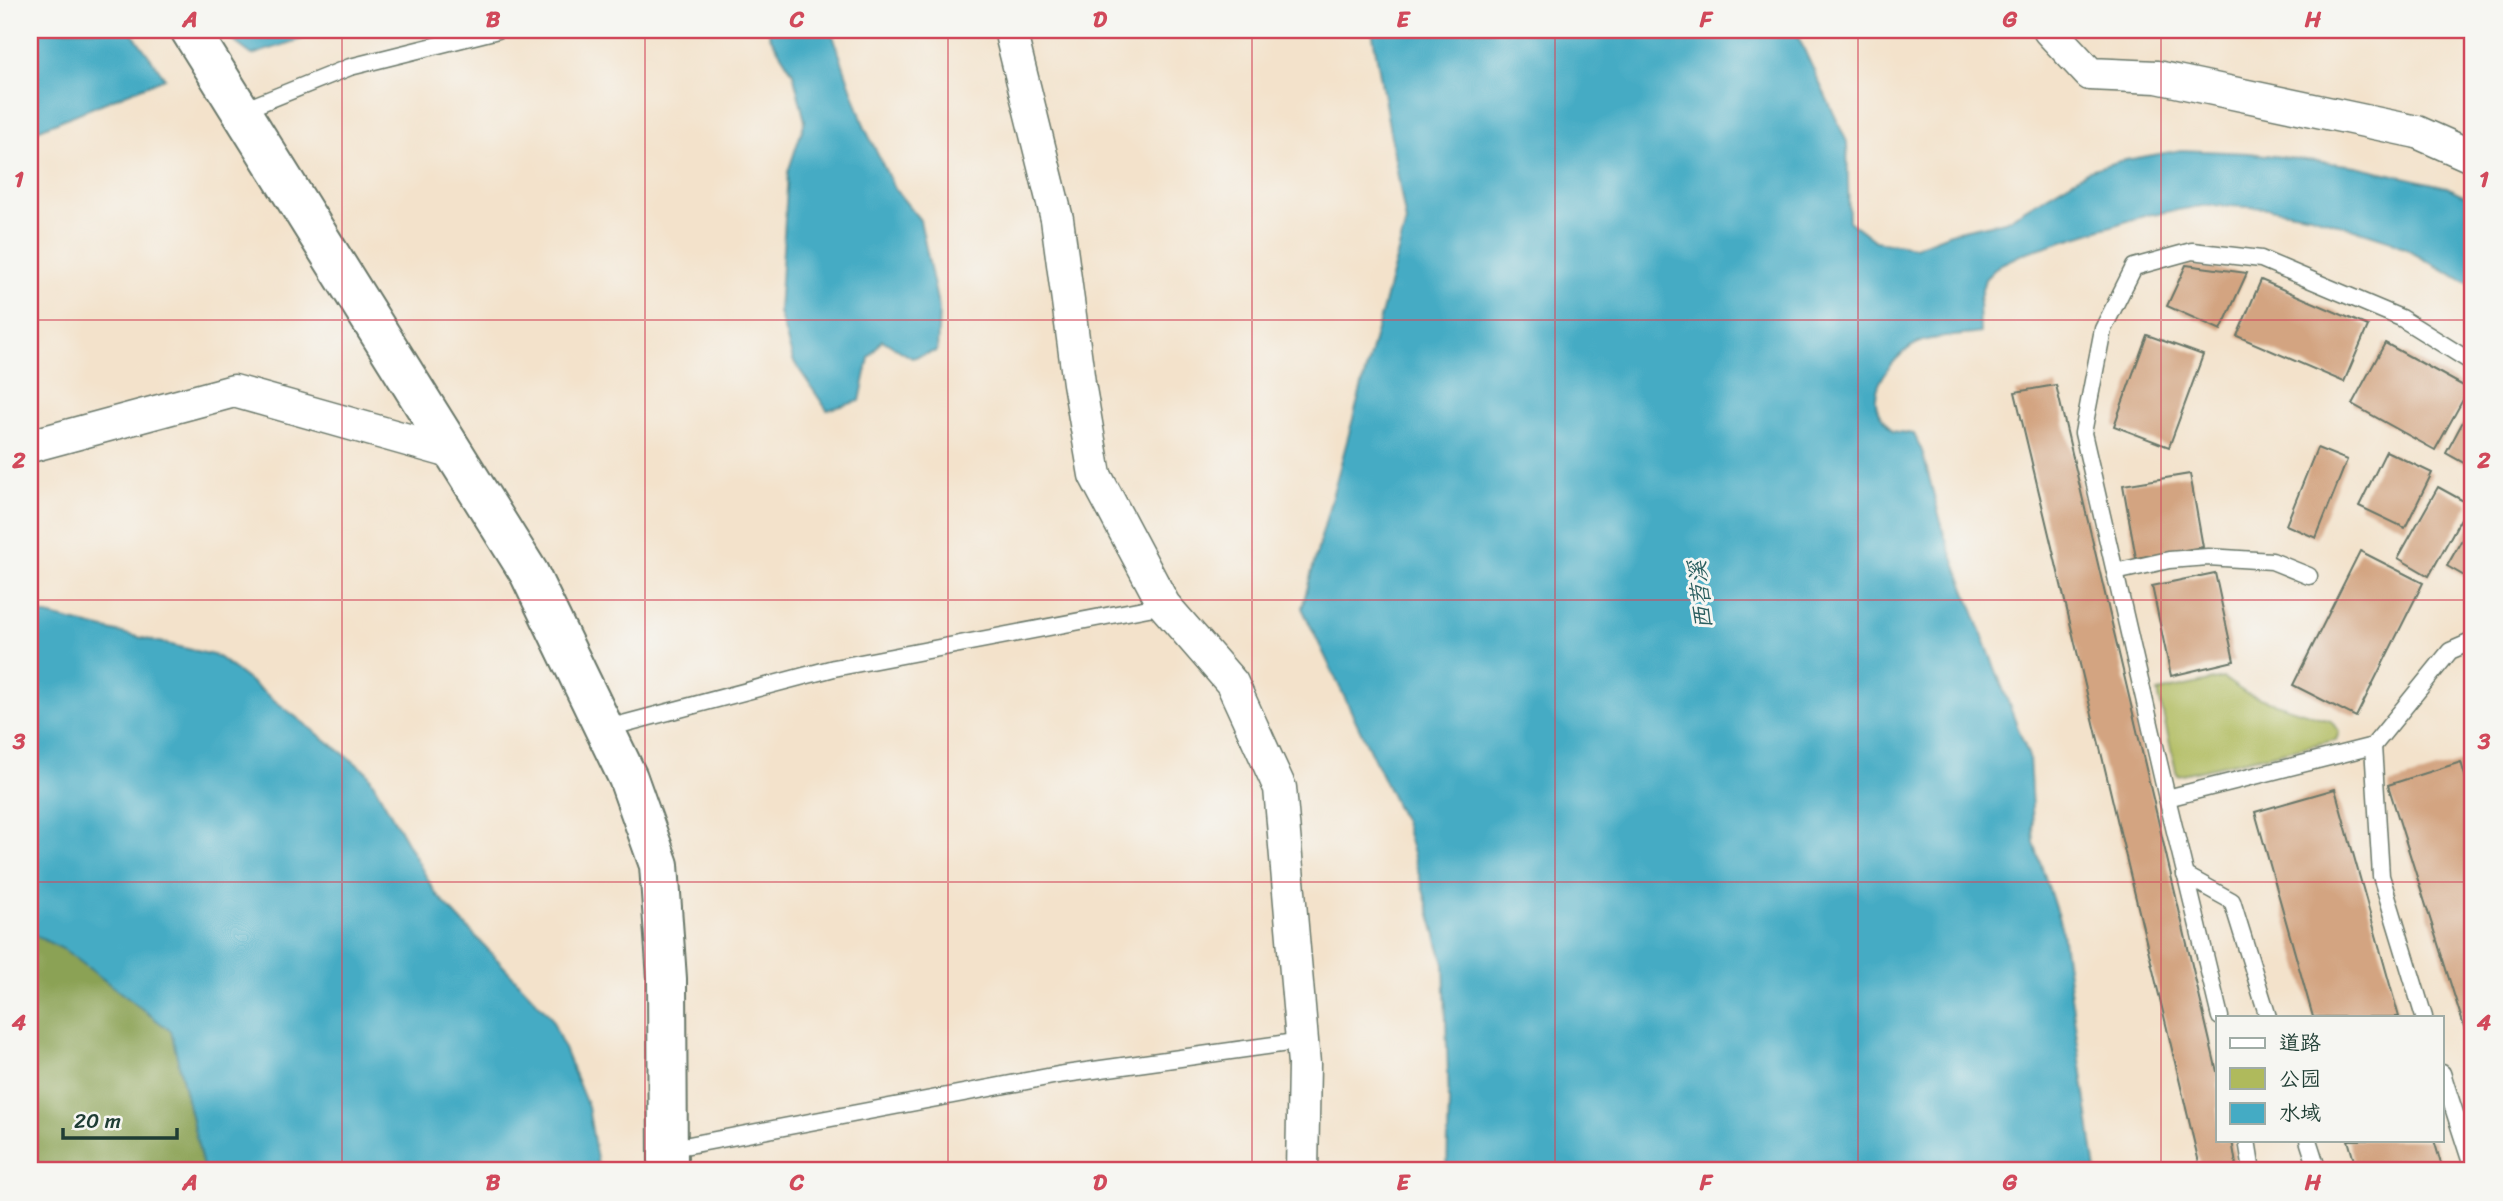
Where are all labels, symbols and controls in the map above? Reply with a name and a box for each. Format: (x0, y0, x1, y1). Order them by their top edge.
text: A (181, 0, 198, 40)
text: B (486, 0, 501, 40)
text: C (789, 0, 805, 40)
text: D (1093, 0, 1108, 40)
text: E (1397, 0, 1412, 40)
text: F (1699, 0, 1714, 40)
text: G (2002, 0, 2018, 40)
text: H (2304, 0, 2322, 40)
text: 1 (14, 159, 24, 200)
text: 1 (2479, 159, 2489, 200)
text: 2 (11, 440, 26, 481)
text: 2 (2476, 440, 2491, 481)
water label: 西苕溪 (1676, 557, 1724, 631)
text: 3 (12, 721, 26, 762)
text: 3 (2477, 721, 2491, 762)
text: 4 (11, 1002, 27, 1043)
text: 4 (2476, 1002, 2492, 1043)
legend (2216, 1016, 2444, 1142)
text: 道路 (2279, 1024, 2321, 1062)
text: 公园 (2279, 1060, 2321, 1098)
text: 水域 (2279, 1094, 2321, 1132)
scale bar (63, 1096, 177, 1140)
text: 20 m (74, 1102, 121, 1140)
text: A (181, 1162, 198, 1201)
text: B (486, 1162, 501, 1201)
text: C (789, 1162, 805, 1201)
text: D (1093, 1162, 1108, 1201)
text: E (1397, 1162, 1412, 1201)
text: F (1699, 1162, 1714, 1201)
text: G (2002, 1162, 2018, 1201)
text: H (2304, 1162, 2322, 1201)

